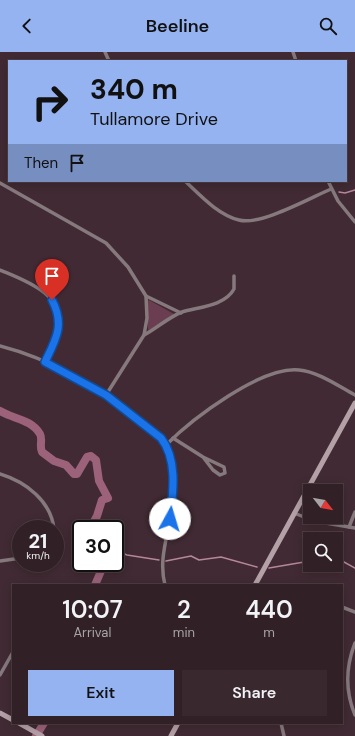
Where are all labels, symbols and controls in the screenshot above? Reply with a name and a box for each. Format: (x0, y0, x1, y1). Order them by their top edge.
text: Beeline (146, 14, 209, 38)
icon: back (16, 15, 38, 37)
icon: search (317, 15, 339, 37)
text: 340 m (90, 71, 178, 108)
icon: right (24, 76, 76, 128)
text: Tullamore Drive (90, 107, 218, 131)
icon: arrive (66, 152, 88, 174)
text: Then (24, 153, 58, 173)
pin (35, 259, 69, 300)
icon: arrive (41, 265, 63, 287)
north arrow (303, 484, 343, 524)
map controls (303, 484, 343, 572)
position arrow (149, 498, 191, 540)
speed limit sign: 30 (72, 520, 124, 572)
text: 21 (29, 528, 47, 554)
button: search (303, 532, 343, 572)
text: km/h (26, 549, 50, 562)
text: 10:07 (62, 594, 123, 625)
text: 2 (177, 594, 191, 625)
text: 440 (245, 594, 293, 625)
text: Arrival (73, 624, 111, 641)
text: min (173, 624, 195, 641)
text: m (263, 624, 275, 641)
button: Exit (28, 670, 174, 716)
button: Share (182, 670, 327, 716)

